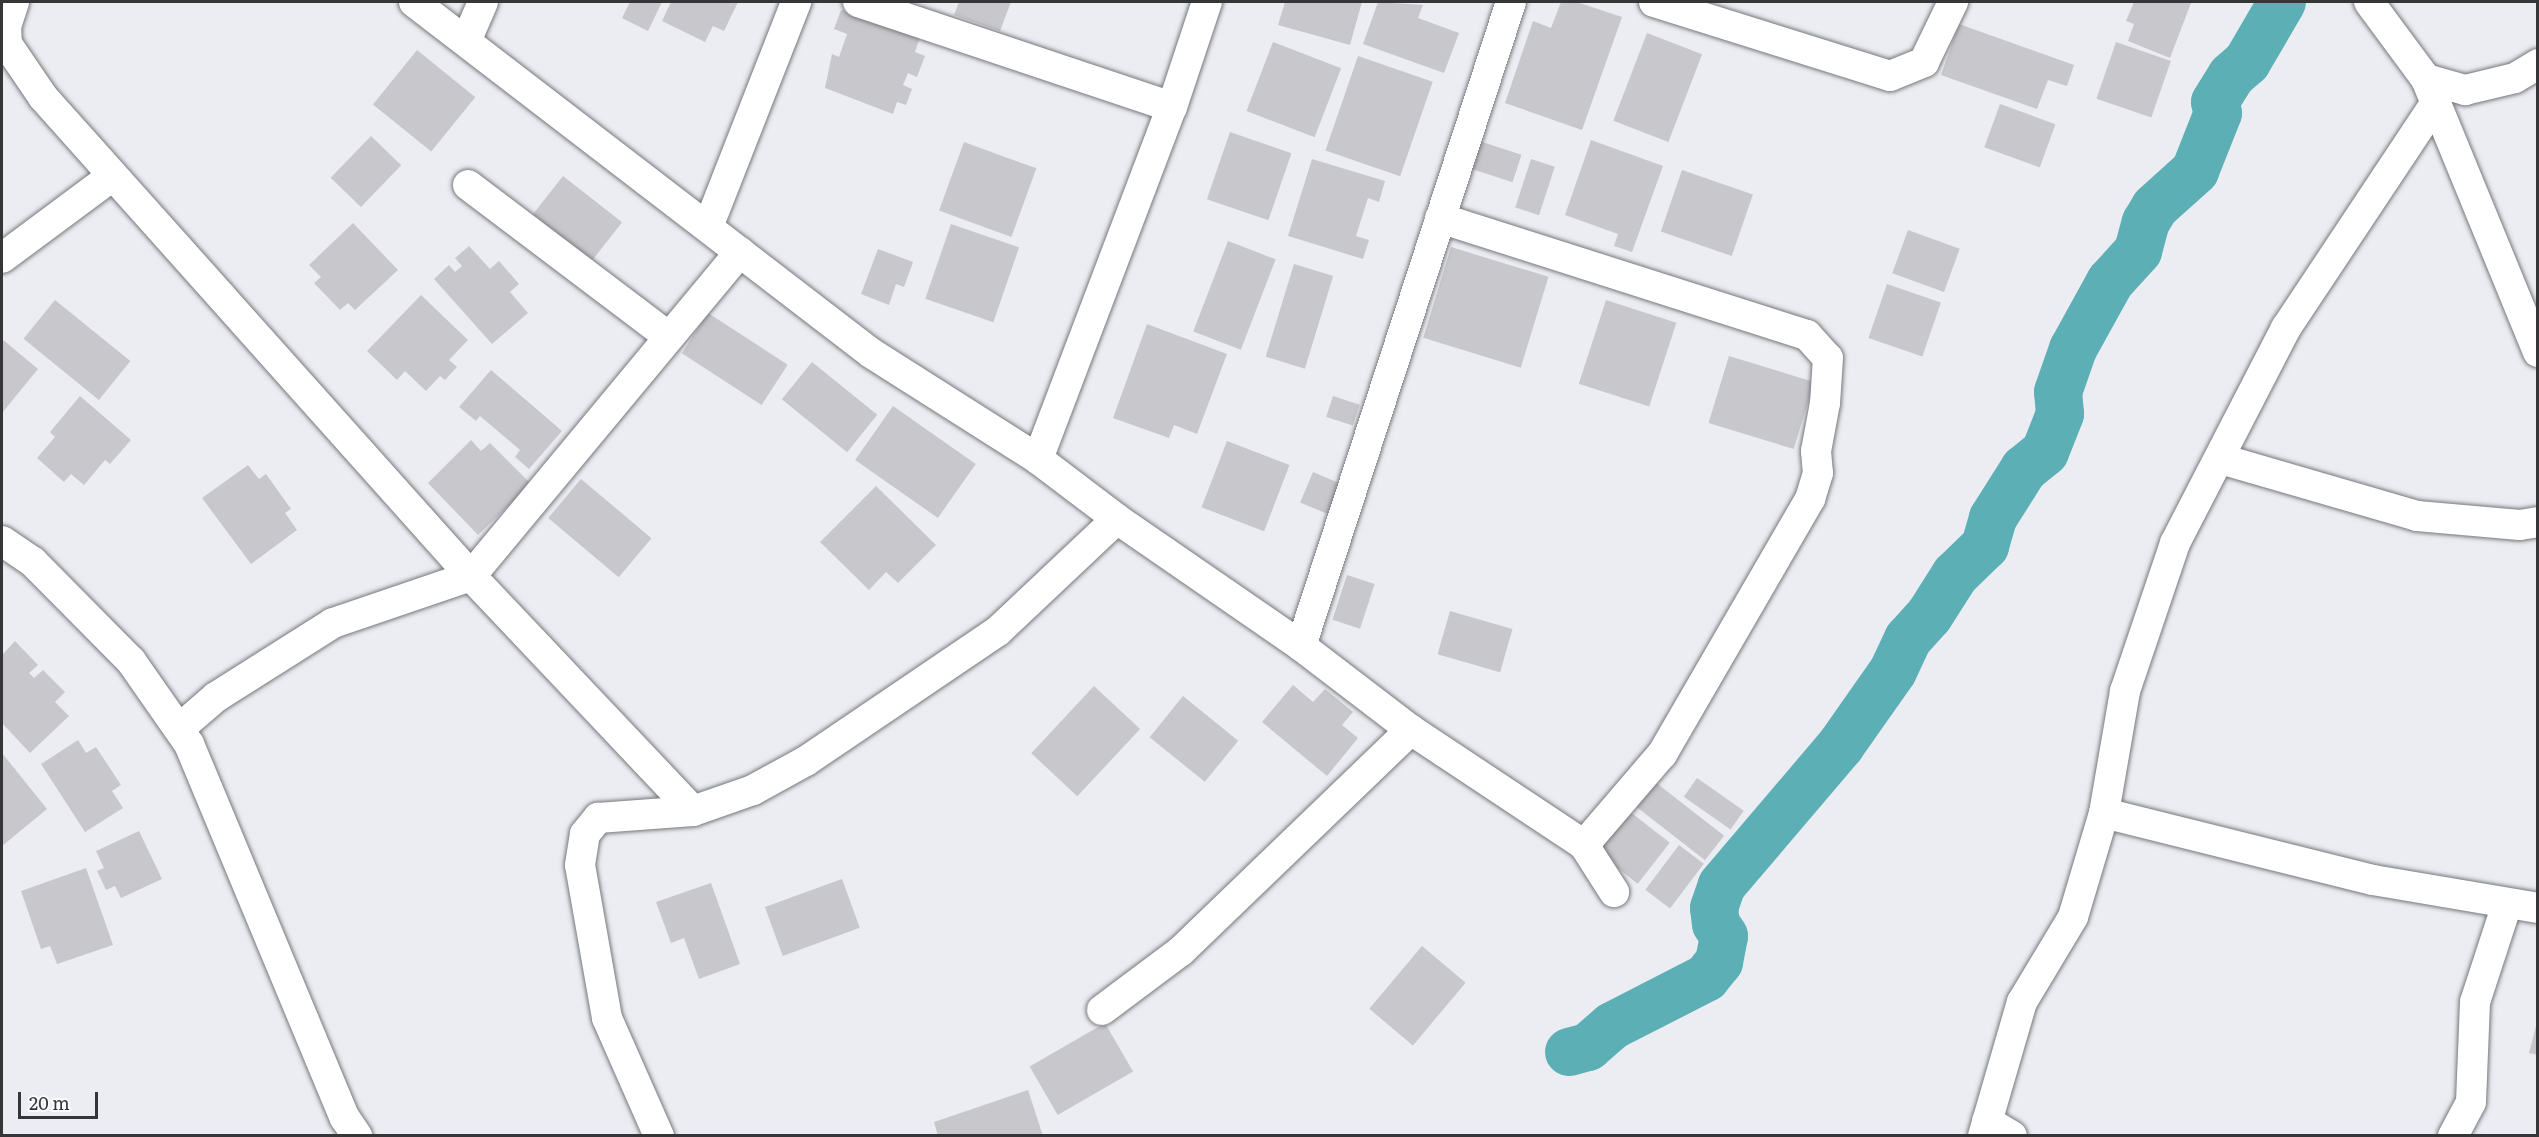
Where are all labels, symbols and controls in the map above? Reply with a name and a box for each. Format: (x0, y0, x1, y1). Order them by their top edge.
scale bar (21, 1080, 100, 1118)
text: 20 m (29, 1089, 70, 1116)

